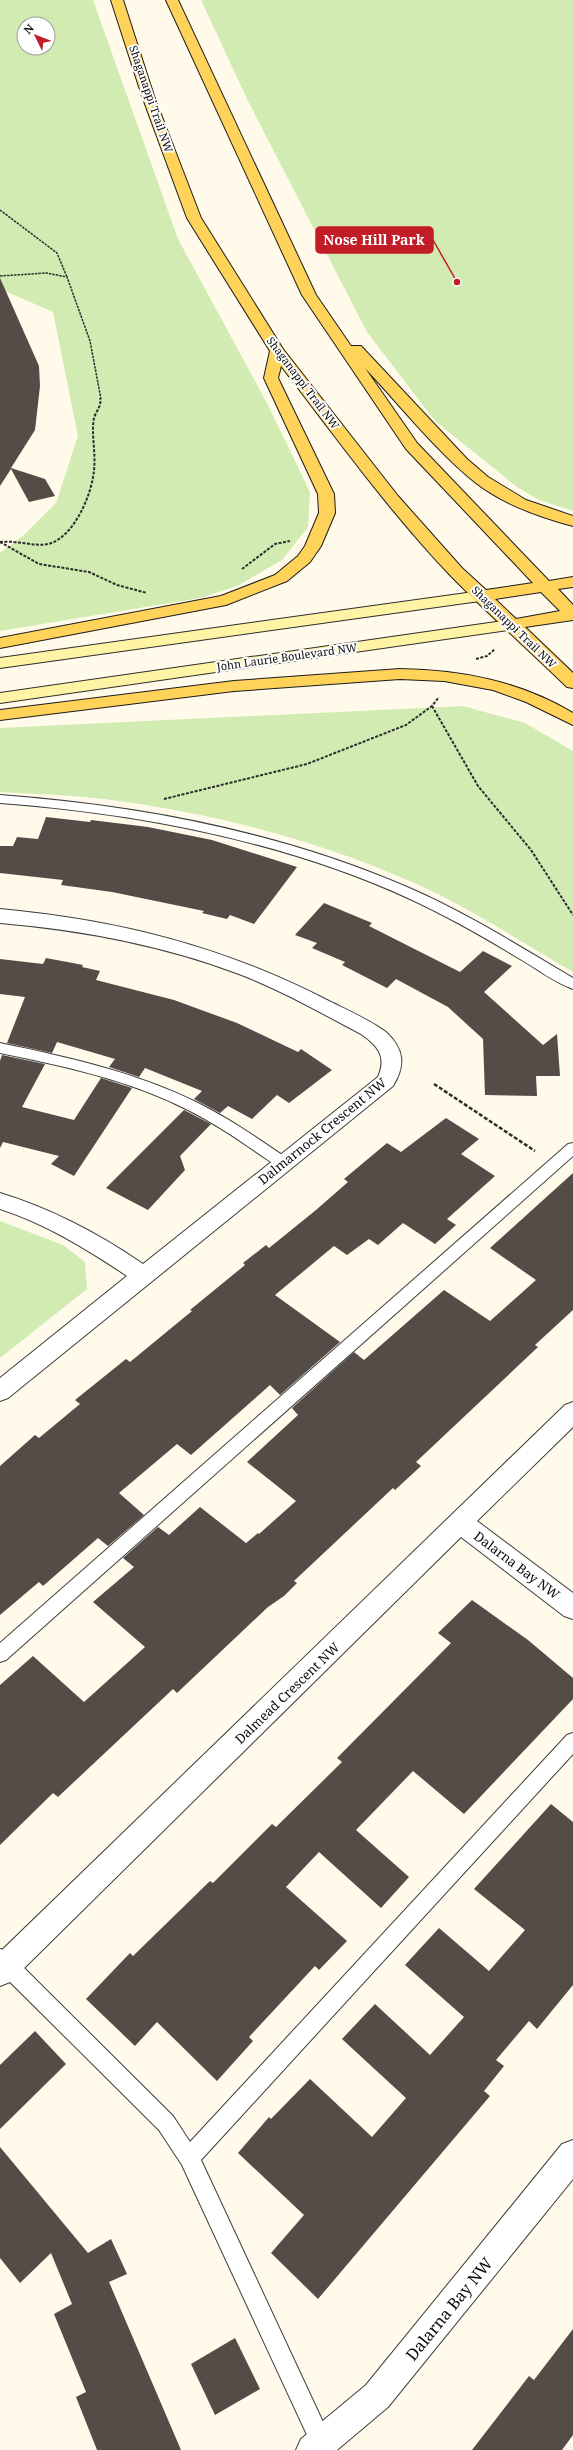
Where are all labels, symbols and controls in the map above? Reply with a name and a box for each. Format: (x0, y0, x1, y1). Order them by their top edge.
north arrow (16, 16, 56, 56)
text: N (20, 20, 37, 37)
street label: Shaganappi Trail NW (126, 43, 177, 155)
callout: Nose Hill Park (316, 227, 433, 253)
text: Nose Hill Park (323, 230, 425, 249)
street label: Shaganappi Trail NW (264, 333, 343, 432)
street label: Shaganappi Trail NW (469, 582, 560, 671)
street label: John Laurie Boulevard NW (215, 639, 359, 674)
street label: Dalmarnock Crescent NW (254, 1073, 390, 1188)
street label: Dalarna Bay NW (470, 1527, 564, 1603)
street label: Dalmead Crescent NW (231, 1638, 343, 1748)
street label: Dalarna Bay NW (401, 2253, 498, 2365)

